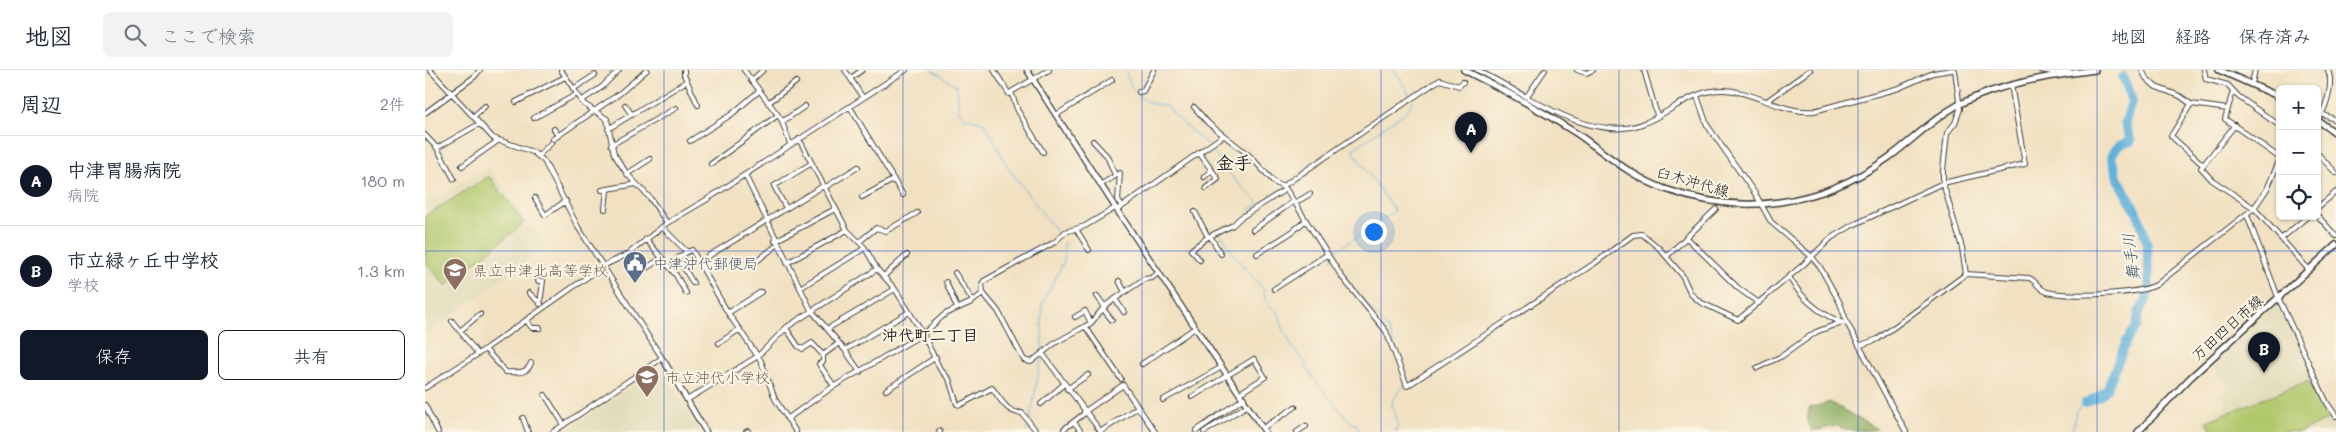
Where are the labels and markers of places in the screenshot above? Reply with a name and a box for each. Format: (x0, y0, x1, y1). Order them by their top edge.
pin: A (1455, 112, 1487, 153)
public building icon: 中津沖代郵便局 (622, 250, 648, 284)
place label: 中津沖代郵便局 (653, 253, 758, 273)
school or university icon: 県立中津北高等学校 (442, 257, 468, 291)
place label: 県立中津北高等学校 (473, 260, 608, 280)
pin: B (2248, 332, 2280, 373)
school or university icon: 市立沖代小学校 (634, 364, 660, 398)
place label: 市立沖代小学校 (665, 367, 770, 387)

